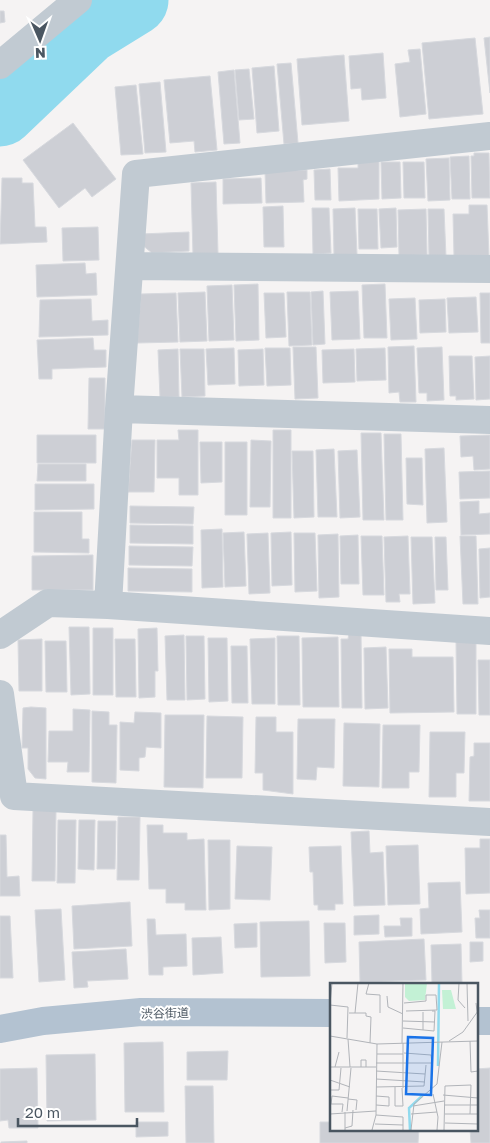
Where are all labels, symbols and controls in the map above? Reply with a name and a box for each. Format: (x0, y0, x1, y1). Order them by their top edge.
north arrow (15, 15, 65, 65)
text: N (35, 45, 46, 62)
inset map (330, 983, 478, 1130)
street label: 渋谷街道 (141, 1005, 189, 1021)
scale bar (18, 1096, 136, 1128)
text: 20 m (25, 1103, 60, 1121)

